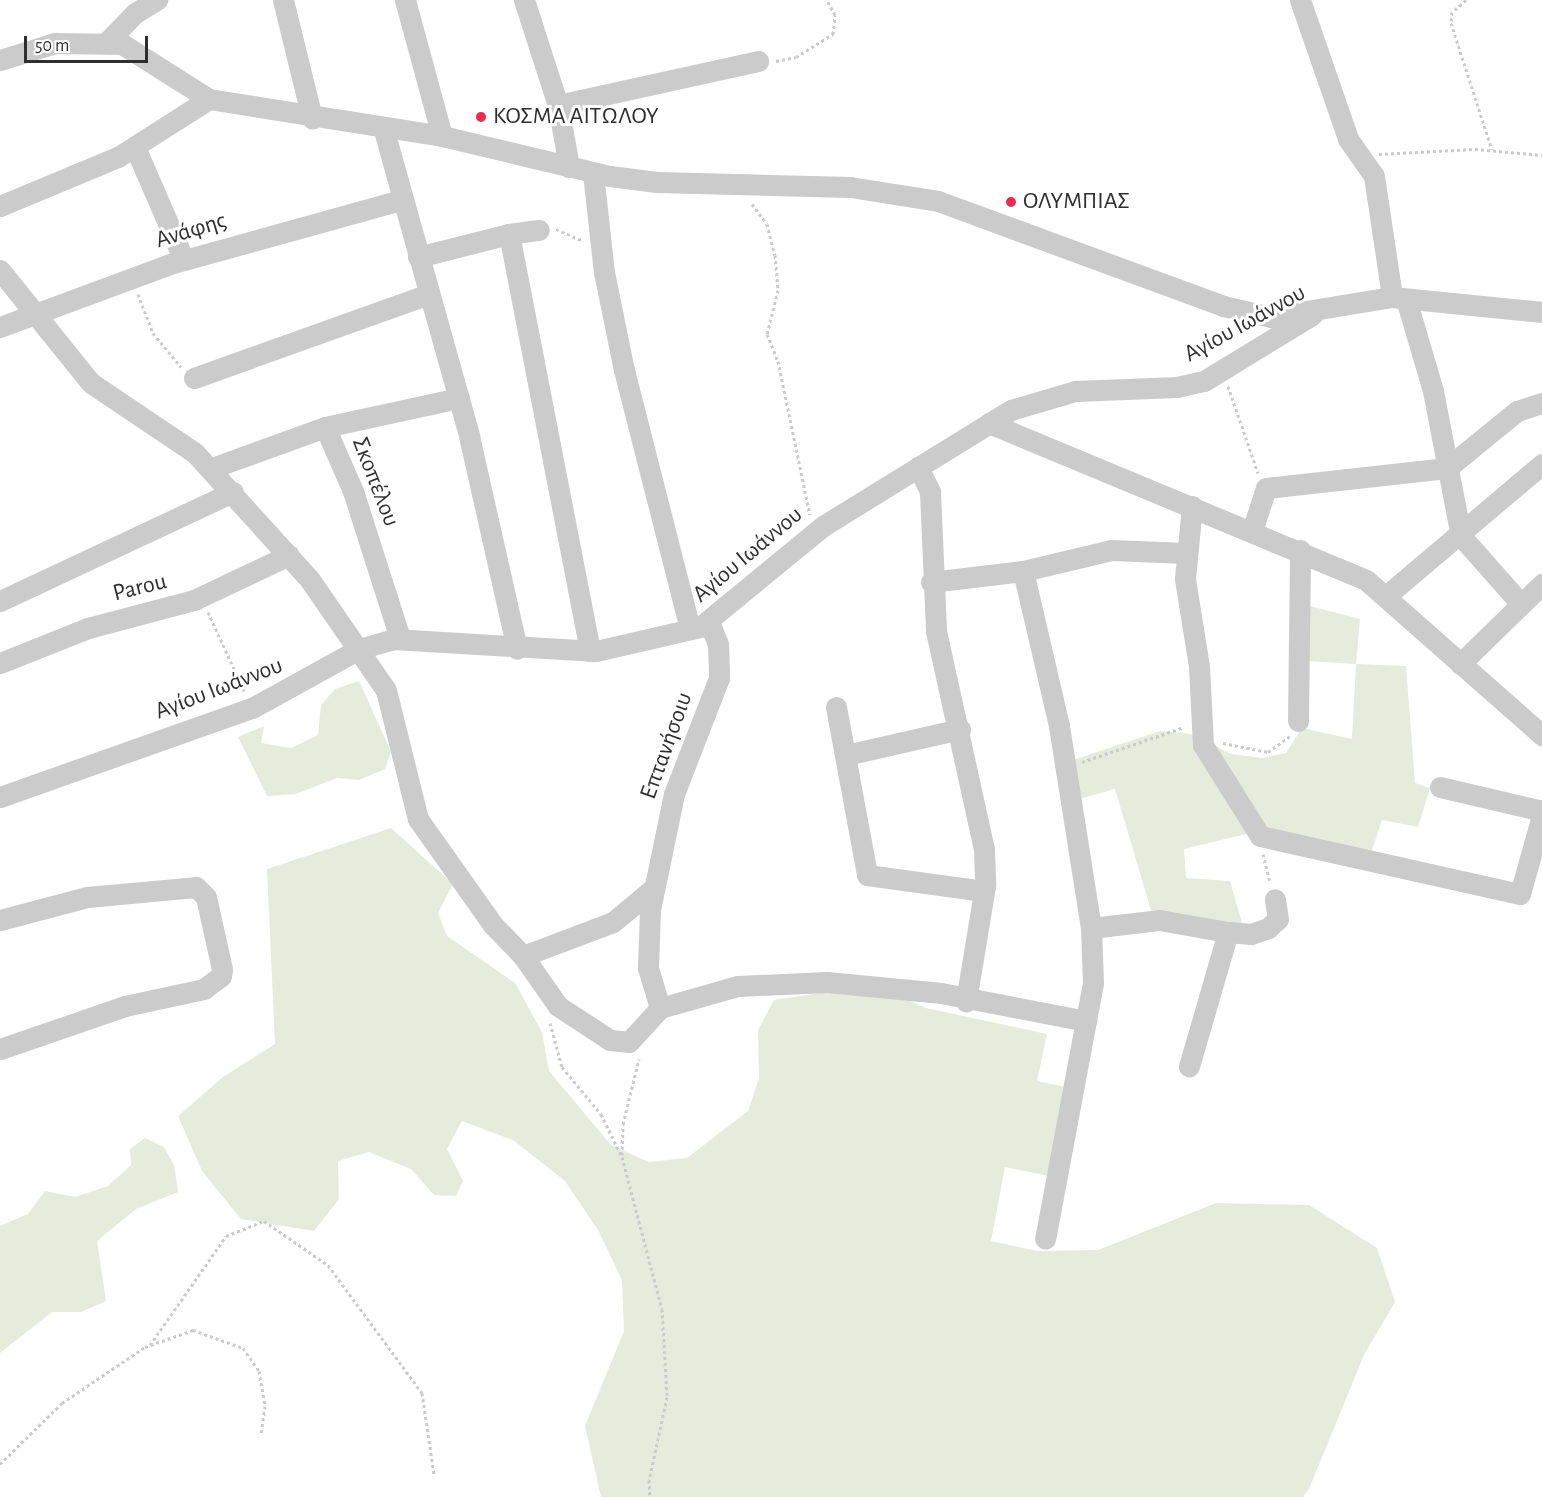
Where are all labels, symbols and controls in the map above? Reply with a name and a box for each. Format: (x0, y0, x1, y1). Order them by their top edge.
scale bar (27, 24, 152, 62)
text: 50 m (35, 37, 69, 55)
place label: ΚΟΣΜΑ ΑΙΤΩΛΟΥ (493, 103, 659, 131)
marker: ΚΟΣΜΑ ΑΙΤΩΛΟΥ (474, 110, 488, 124)
place label: ΟΛΥΜΠΙΑΣ (1023, 188, 1130, 216)
marker: ΟΛΥΜΠΙΑΣ (1004, 195, 1018, 209)
street label: Ανάφης (152, 207, 230, 255)
street label: Αγίου Ιωάννου (1179, 279, 1311, 369)
street label: Σκοπέλου (345, 433, 405, 531)
street label: Αγίου Ιωάννου (687, 501, 809, 609)
street label: Parou (110, 567, 170, 609)
street label: Αγίου Ιωάννου (151, 651, 287, 727)
street label: Επτανήσοιυ (634, 689, 700, 803)

